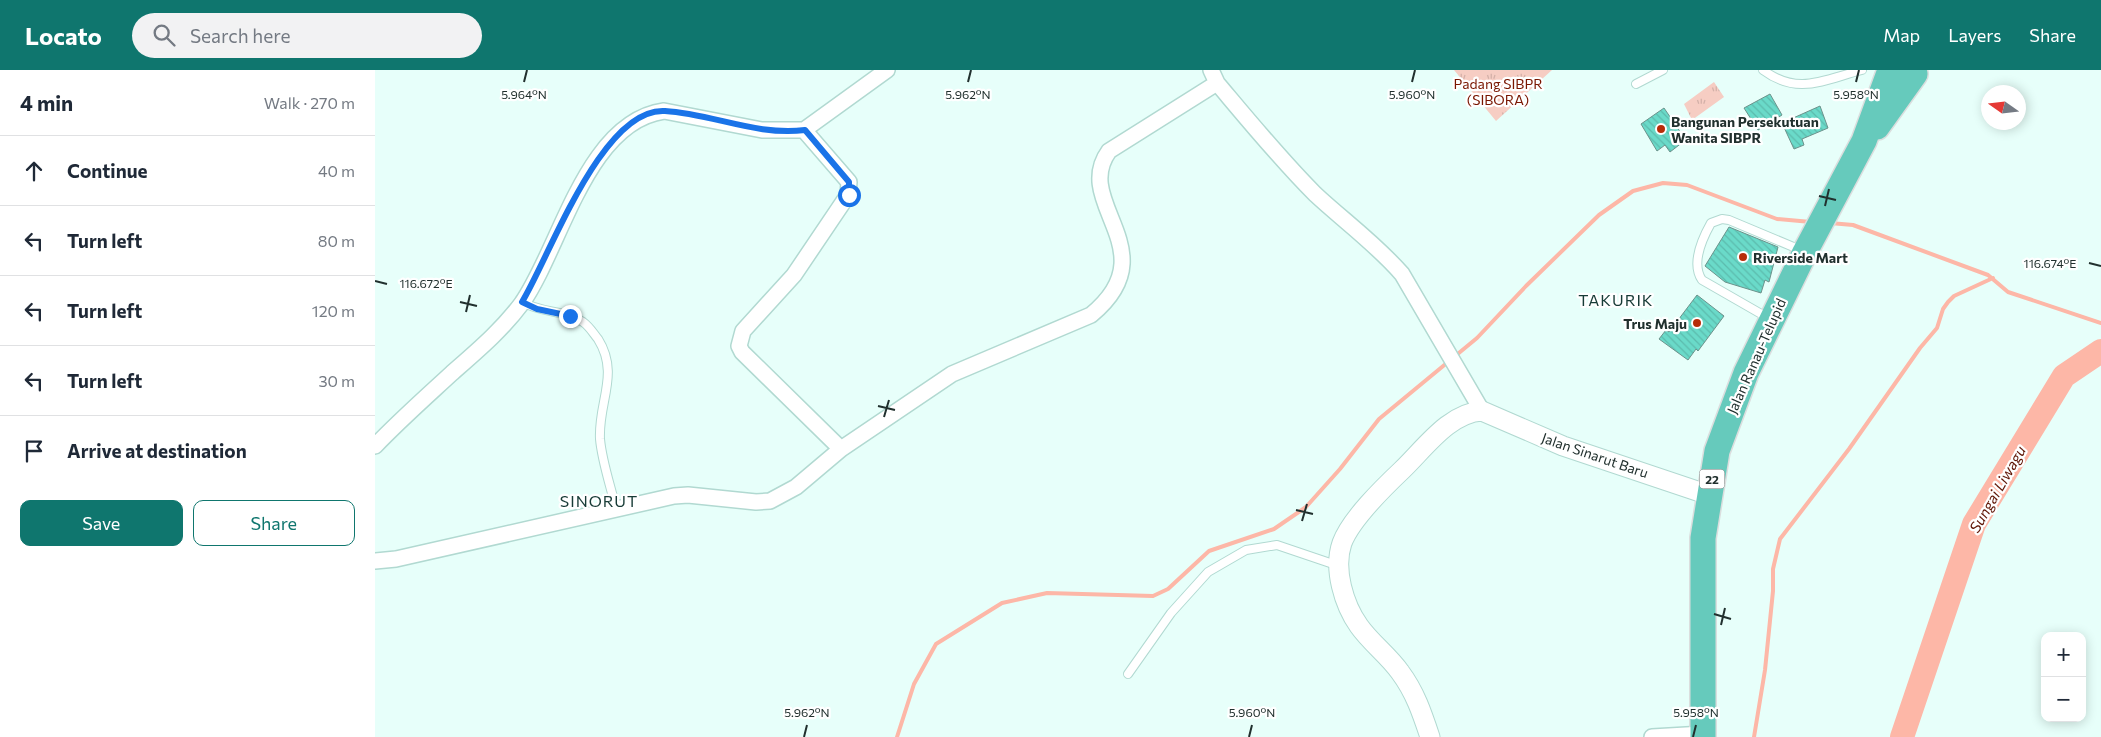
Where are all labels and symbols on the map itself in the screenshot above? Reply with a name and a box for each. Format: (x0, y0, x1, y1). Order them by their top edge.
park label: Padang SIBPR (SIBORA) (1453, 75, 1543, 108)
north arrow (1981, 85, 2026, 130)
text: 5.964°N (501, 87, 547, 101)
text: 5.962°N (945, 87, 991, 101)
text: 5.960°N (1389, 87, 1435, 101)
text: 5.958°N (1833, 87, 1879, 101)
place label: Bangunan Persekutuan Wanita SIBPR (1671, 113, 1819, 146)
marker: Bangunan Persekutuan Wanita SIBPR (1655, 123, 1667, 135)
route start (838, 184, 861, 207)
place label: Riverside Mart (1753, 249, 1848, 266)
marker: Riverside Mart (1737, 251, 1749, 263)
text: 116.674°E (2024, 256, 2076, 270)
text: 116.672°E (399, 276, 453, 290)
district label: TAKURIK (1578, 290, 1654, 309)
street label: Jalan Ranau-Telupid (1723, 296, 1789, 416)
route end (559, 305, 582, 328)
place label: Trus Maju (1623, 315, 1687, 332)
marker: Trus Maju (1691, 317, 1703, 329)
street label: Jalan Sinarut Baru (1539, 429, 1651, 481)
water label: Sungai Liwagu (1965, 442, 2029, 536)
road number: 22 (1699, 469, 1725, 488)
district label: SINORUT (560, 491, 638, 510)
text: 5.962°N (784, 705, 830, 719)
text: 5.960°N (1229, 705, 1275, 719)
text: 5.958°N (1673, 705, 1719, 719)

